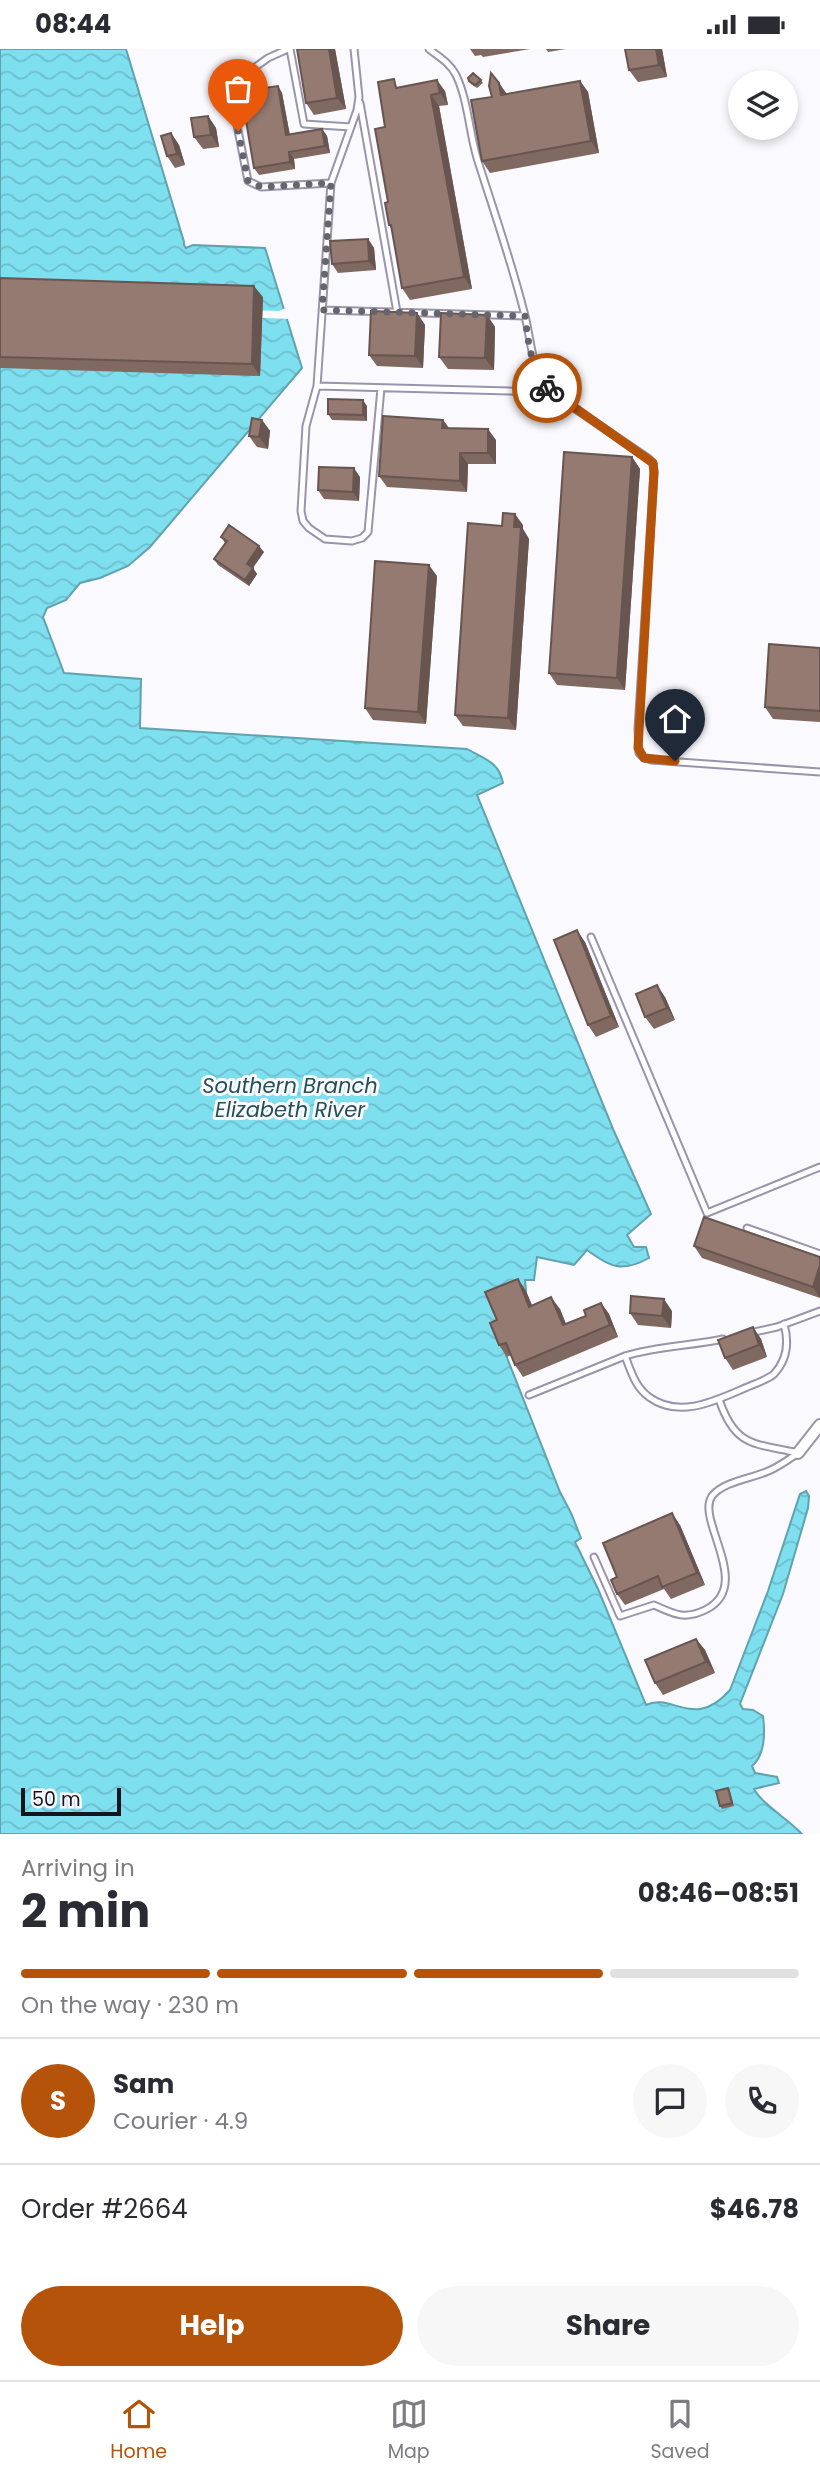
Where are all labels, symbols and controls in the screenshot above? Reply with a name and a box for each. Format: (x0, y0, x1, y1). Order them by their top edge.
text: 08:44 (35, 6, 111, 42)
pin (208, 59, 268, 131)
icon: bag (219, 70, 257, 108)
map controls (728, 70, 798, 140)
button: layers (728, 70, 798, 140)
courier (512, 353, 582, 423)
icon: bike (528, 369, 566, 407)
pin (645, 689, 705, 761)
icon: home (656, 700, 694, 738)
water label: Southern Branch Elizabeth River (202, 1071, 378, 1124)
scale bar (21, 1785, 121, 1817)
text: 50 m (32, 1786, 81, 1813)
text: Arriving in (21, 1852, 135, 1884)
text: 08:46–08:51 (638, 1875, 799, 1911)
text: 2 min (21, 1879, 150, 1943)
text: On the way · 230 m (21, 1989, 239, 2021)
button: chat (633, 2064, 707, 2138)
button: phone (725, 2064, 799, 2138)
text: Sam (113, 2066, 174, 2102)
text: S (50, 2083, 66, 2119)
text: Courier · 4.9 (113, 2105, 248, 2137)
text: Order #2664 (21, 2191, 188, 2227)
text: $46.78 (710, 2191, 799, 2227)
button: Help (21, 2286, 403, 2366)
button: Share (417, 2286, 799, 2366)
tab: Home (110, 2395, 167, 2466)
tab: Map (388, 2395, 430, 2466)
tab: Saved (650, 2395, 710, 2466)

